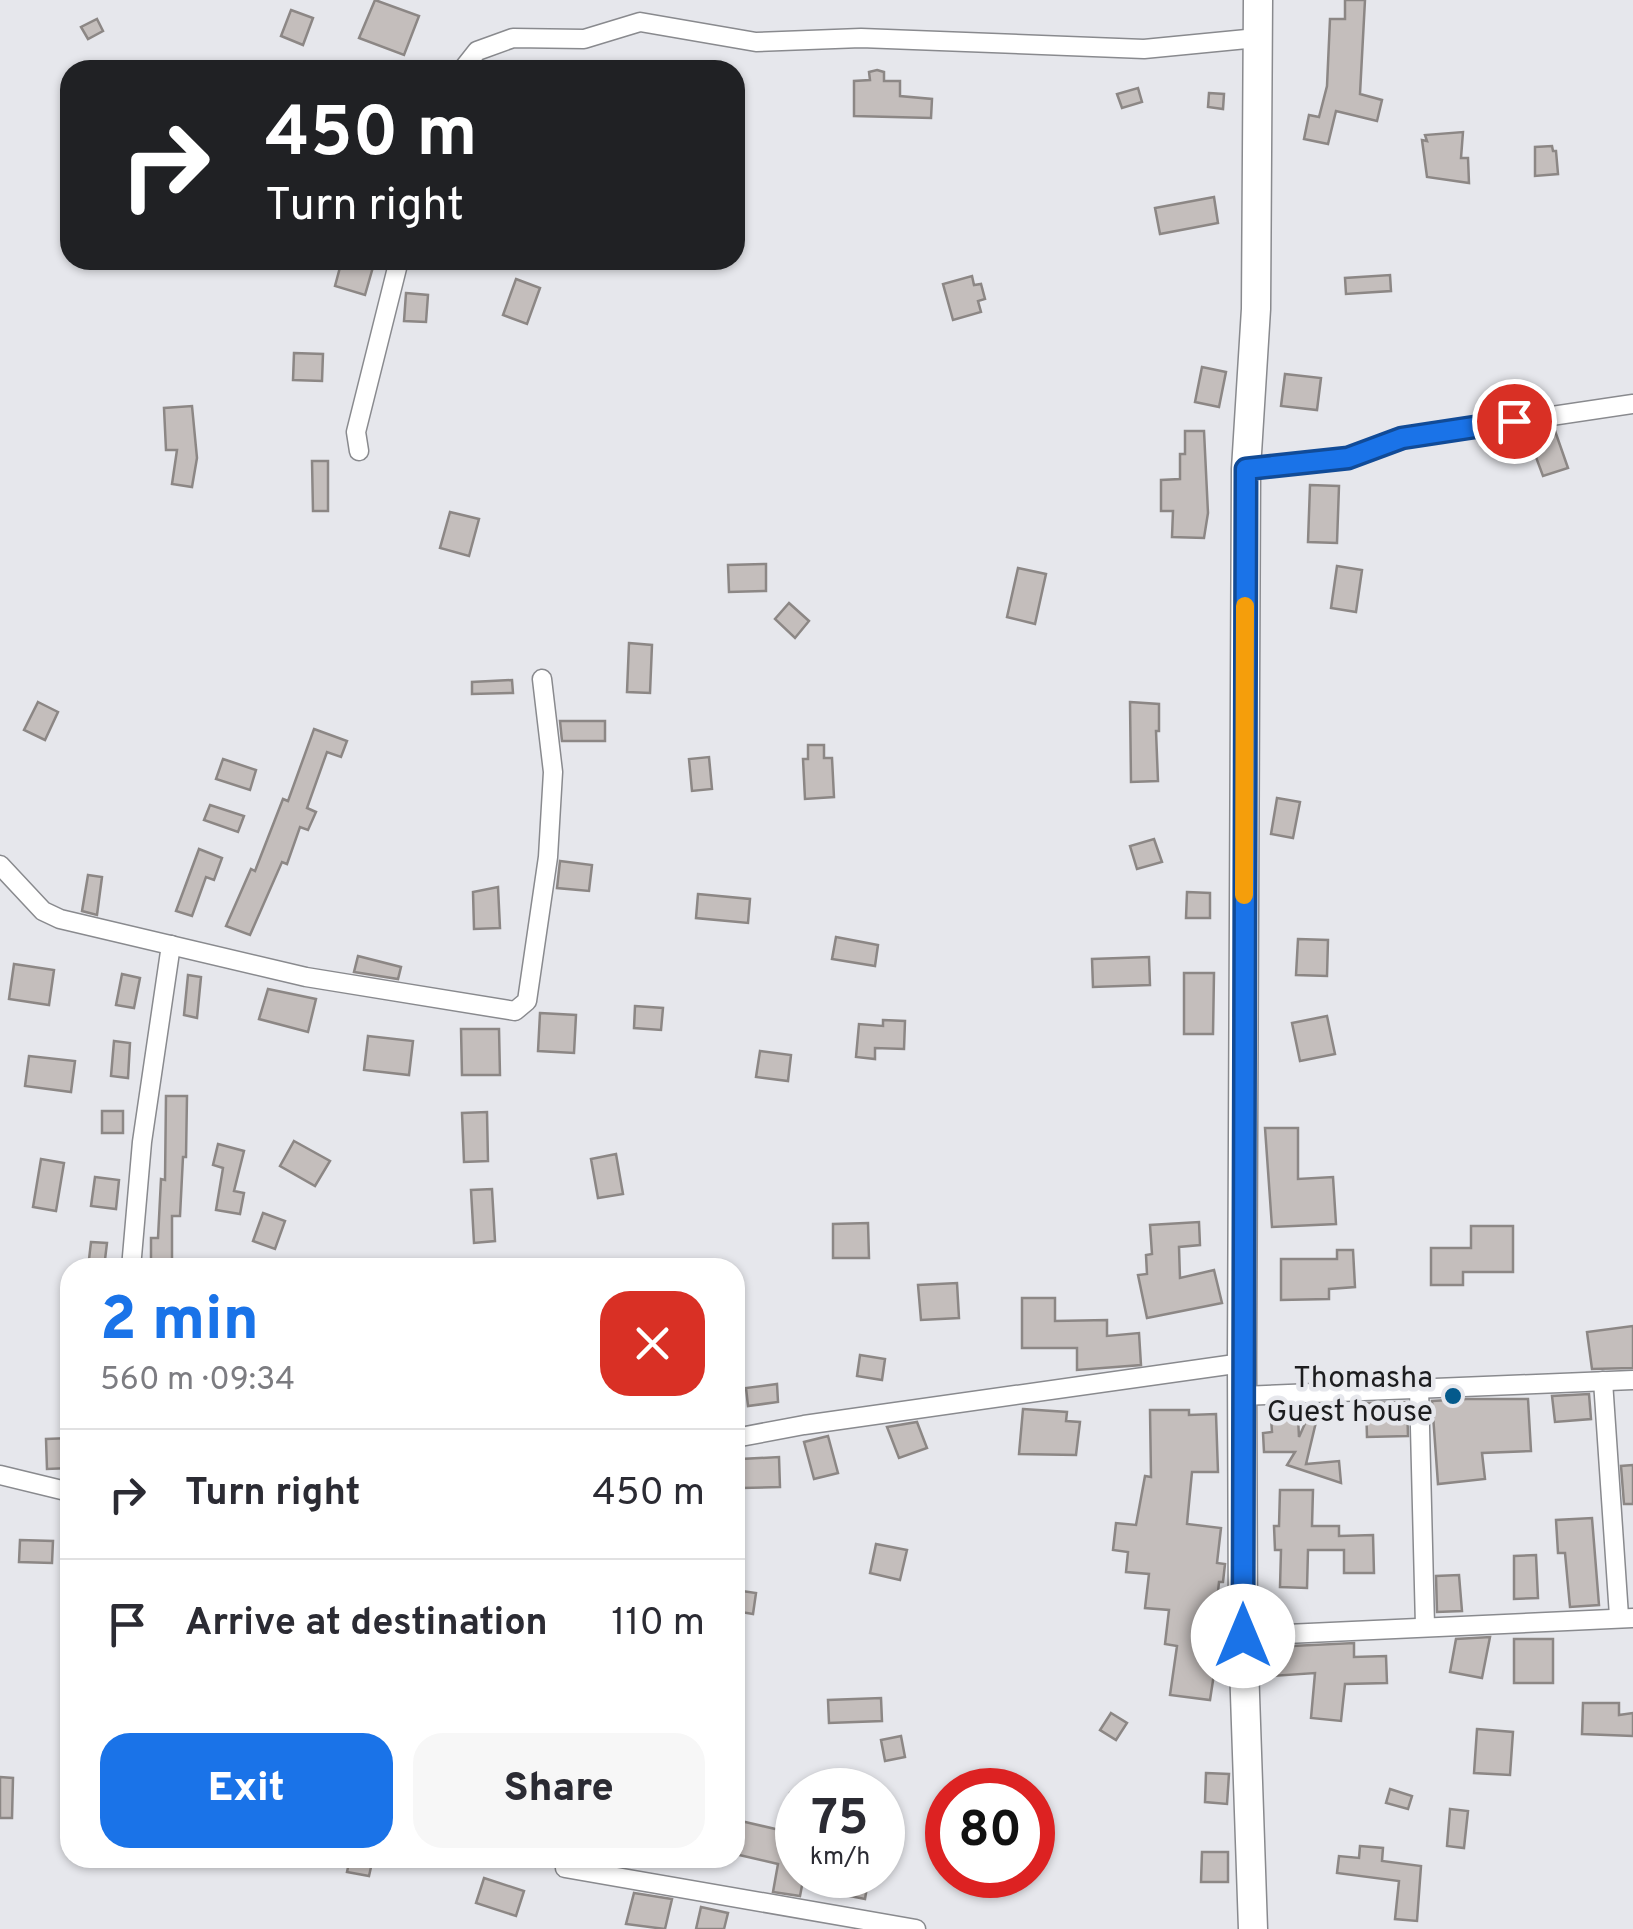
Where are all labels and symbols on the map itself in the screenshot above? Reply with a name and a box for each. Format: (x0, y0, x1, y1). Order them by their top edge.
pin (1472, 379, 1557, 464)
place label: Thomasha Guest house (1267, 1361, 1433, 1432)
marker: Thomasha Guest house (1442, 1385, 1464, 1407)
position arrow (1191, 1584, 1295, 1688)
speed limit sign: 80 (925, 1768, 1055, 1898)

